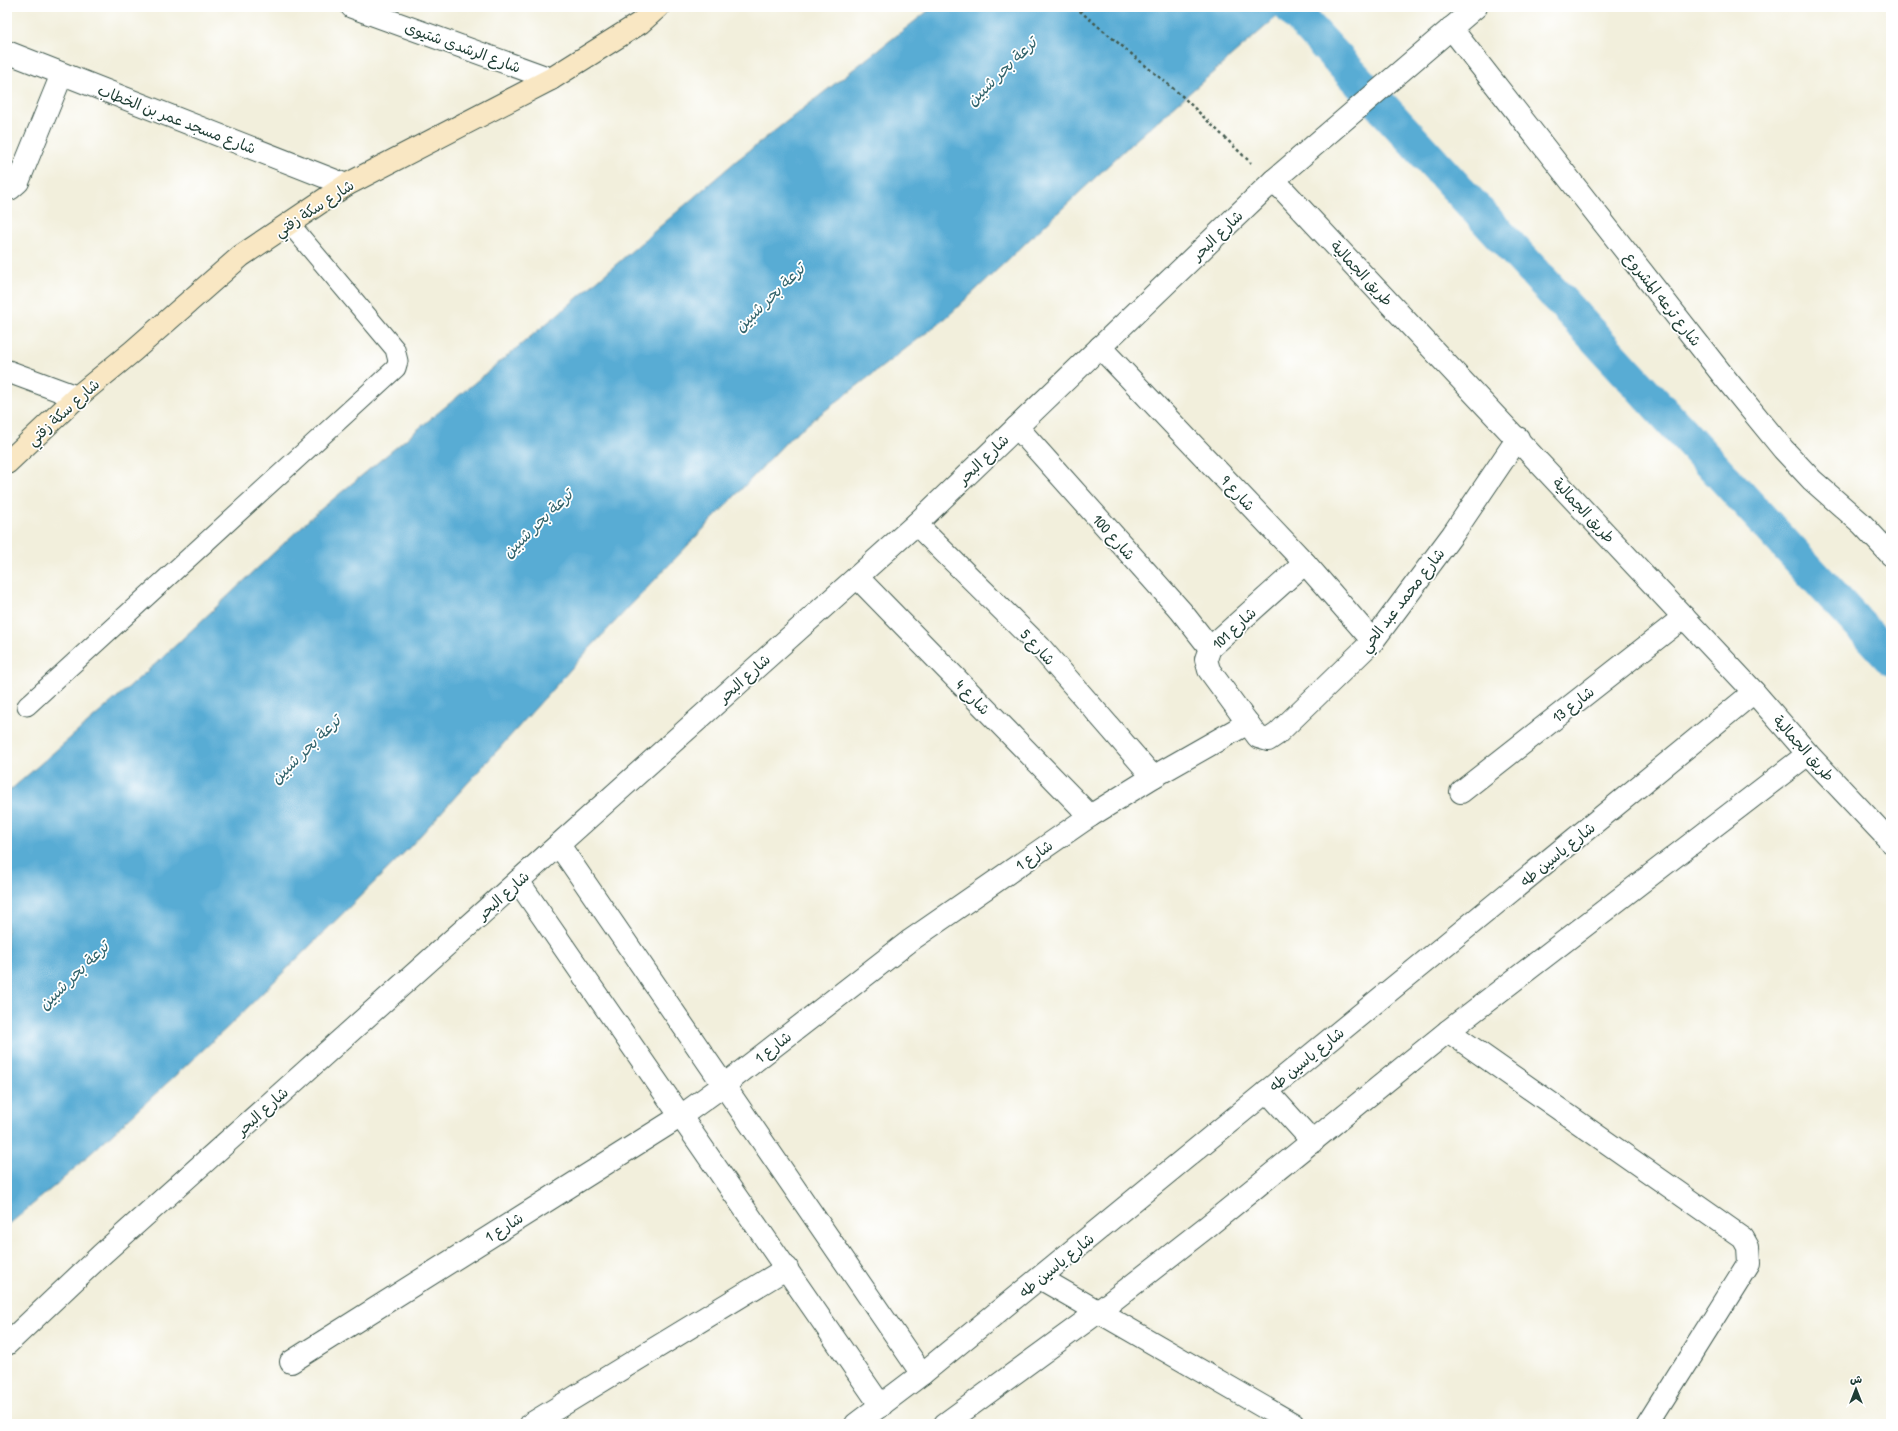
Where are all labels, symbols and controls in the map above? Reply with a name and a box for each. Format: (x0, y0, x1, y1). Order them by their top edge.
street label: شارع الرشدى شتيوى (402, 16, 524, 78)
water label: ترعة بحر شبين (961, 29, 1044, 110)
street label: شارع مسجد عمر بن الخطاب (95, 79, 259, 159)
street label: شارع سكة زفتي (270, 174, 360, 244)
street label: شارع البحر (1186, 205, 1247, 265)
street label: طريق الجمالية (1326, 236, 1398, 310)
street label: شارع ترعه المشروع (1619, 247, 1707, 351)
water label: ترعة بحر شبين (729, 255, 812, 336)
street label: شارع سكة زفتي (22, 374, 106, 453)
street label: شارع البحر (952, 429, 1013, 489)
street label: شارع 9 (1216, 471, 1260, 515)
street label: طريق الجمالية (1548, 473, 1620, 547)
water label: ترعة بحر شبين (497, 481, 580, 562)
street label: شارع 100 (1088, 510, 1140, 564)
street label: شارع محمد عبد الحي (1355, 543, 1452, 658)
street label: شارع 101 (1207, 602, 1261, 654)
street label: شارع 5 (1016, 624, 1060, 670)
street label: شارع البحر (712, 649, 775, 708)
street label: شارع 4 (951, 675, 995, 719)
street label: شارع 13 (1548, 681, 1598, 727)
water label: ترعة بحر شبين (265, 707, 348, 788)
street label: طريق الجمالية (1769, 710, 1839, 786)
street label: شارع ياسين طه (1515, 817, 1599, 891)
street label: شارع 1 (1011, 835, 1057, 875)
street label: شارع البحر (471, 866, 534, 925)
water label: ترعة بحر شبين (33, 933, 116, 1014)
street label: شارع ياسين طه (1264, 1022, 1348, 1096)
street label: شارع 1 (750, 1026, 796, 1068)
street label: شارع البحر (230, 1082, 293, 1141)
street label: شارع 1 (481, 1207, 527, 1247)
street label: شارع ياسين طه (1014, 1228, 1098, 1302)
north arrow (1836, 1369, 1876, 1409)
text: ش (1850, 1372, 1862, 1386)

